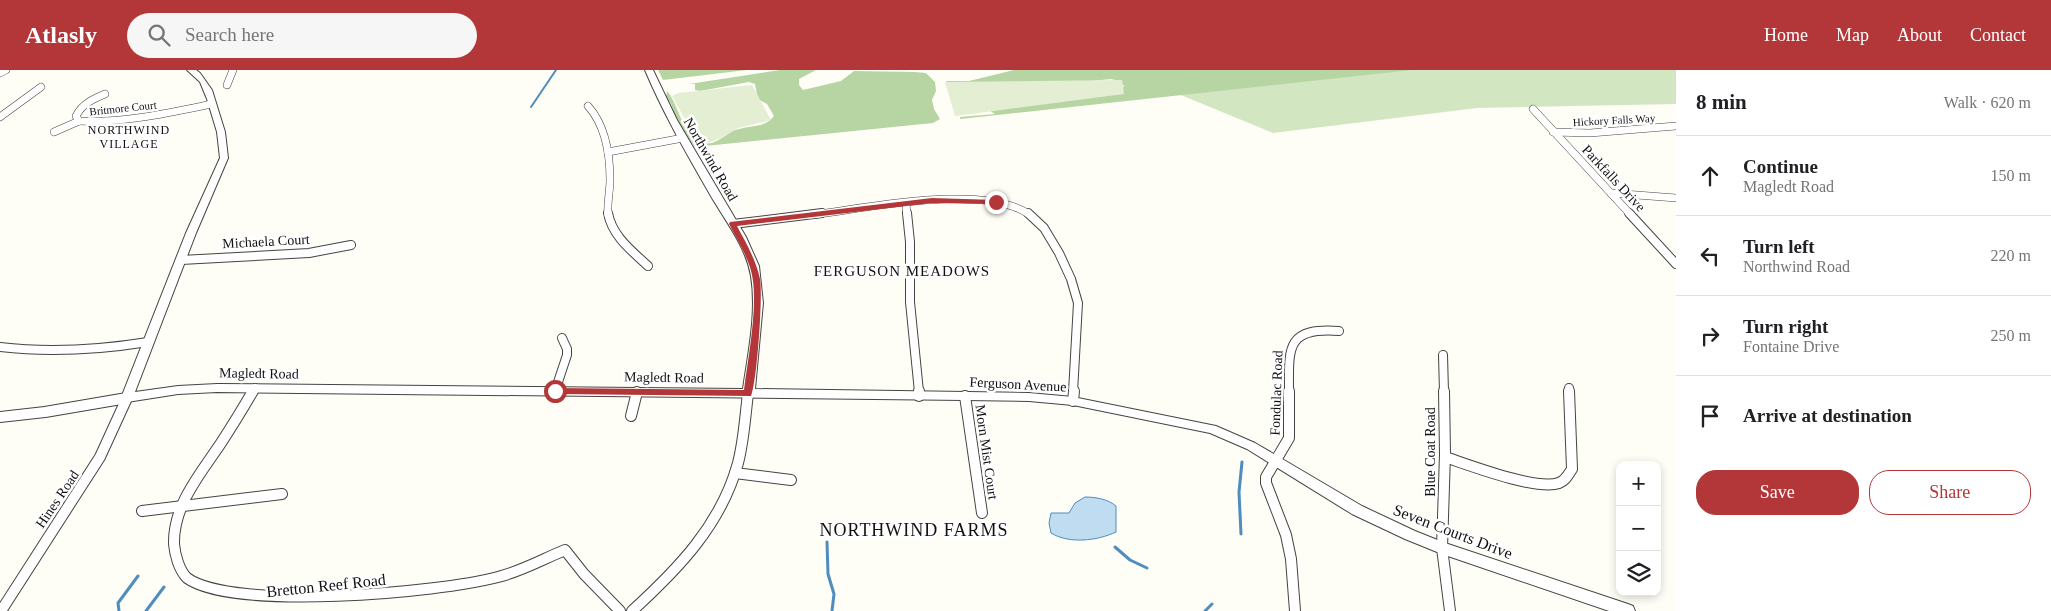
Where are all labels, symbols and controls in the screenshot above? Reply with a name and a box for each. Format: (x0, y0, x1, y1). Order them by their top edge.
search box (127, 13, 477, 58)
icon: search (145, 21, 173, 49)
text: Atlasly (25, 22, 97, 48)
text: Search here (185, 24, 274, 45)
text: Home (1764, 25, 1808, 45)
text: Map (1836, 25, 1869, 45)
text: About (1897, 25, 1942, 45)
text: Contact (1970, 25, 2026, 45)
text: 8 min (1696, 90, 1747, 114)
text: Walk · 620 m (1944, 94, 2031, 111)
street label: Britmore Court (89, 99, 157, 117)
street label: Hickory Falls Way (1572, 112, 1656, 128)
street label: Northwind Road (681, 115, 740, 204)
district label: NORTHWIND VILLAGE (88, 123, 170, 151)
street label: Parkfalls Drive (1579, 142, 1648, 215)
text: Continue (1743, 156, 1818, 177)
icon: ahead (1696, 162, 1724, 190)
text: 150 m (1991, 167, 2031, 184)
text: Magledt Road (1743, 178, 1834, 195)
route end (985, 191, 1008, 214)
street label: Michaela Court (222, 232, 310, 251)
text: Turn left (1743, 236, 1815, 257)
icon: left (1696, 242, 1724, 270)
text: 220 m (1991, 247, 2031, 264)
text: Northwind Road (1743, 258, 1850, 275)
district label: FERGUSON MEADOWS (814, 263, 990, 279)
text: Turn right (1743, 316, 1828, 337)
icon: right (1696, 322, 1724, 350)
text: 250 m (1991, 327, 2031, 344)
text: Fontaine Drive (1743, 338, 1839, 355)
street label: Fondulac Road (1268, 350, 1285, 436)
street label: Magledt Road (219, 365, 299, 382)
street label: Magledt Road (624, 369, 704, 386)
street label: Ferguson Avenue (969, 374, 1067, 395)
route start (544, 380, 567, 403)
icon: arrive (1696, 402, 1724, 430)
street label: Morn Mist Court (972, 404, 1001, 501)
text: Arrive at destination (1743, 405, 1912, 426)
street label: Blue Coat Road (1423, 407, 1438, 497)
map controls (1616, 461, 1661, 596)
button: + (1616, 461, 1661, 506)
street label: Hines Road (33, 468, 82, 531)
button: Save (1696, 470, 1859, 515)
button: Share (1869, 470, 2031, 515)
street label: Seven Courts Drive (1391, 501, 1515, 562)
button: − (1616, 506, 1661, 551)
district label: NORTHWIND FARMS (819, 520, 1009, 540)
button: layers (1616, 551, 1661, 596)
street label: Bretton Reef Road (266, 571, 387, 600)

